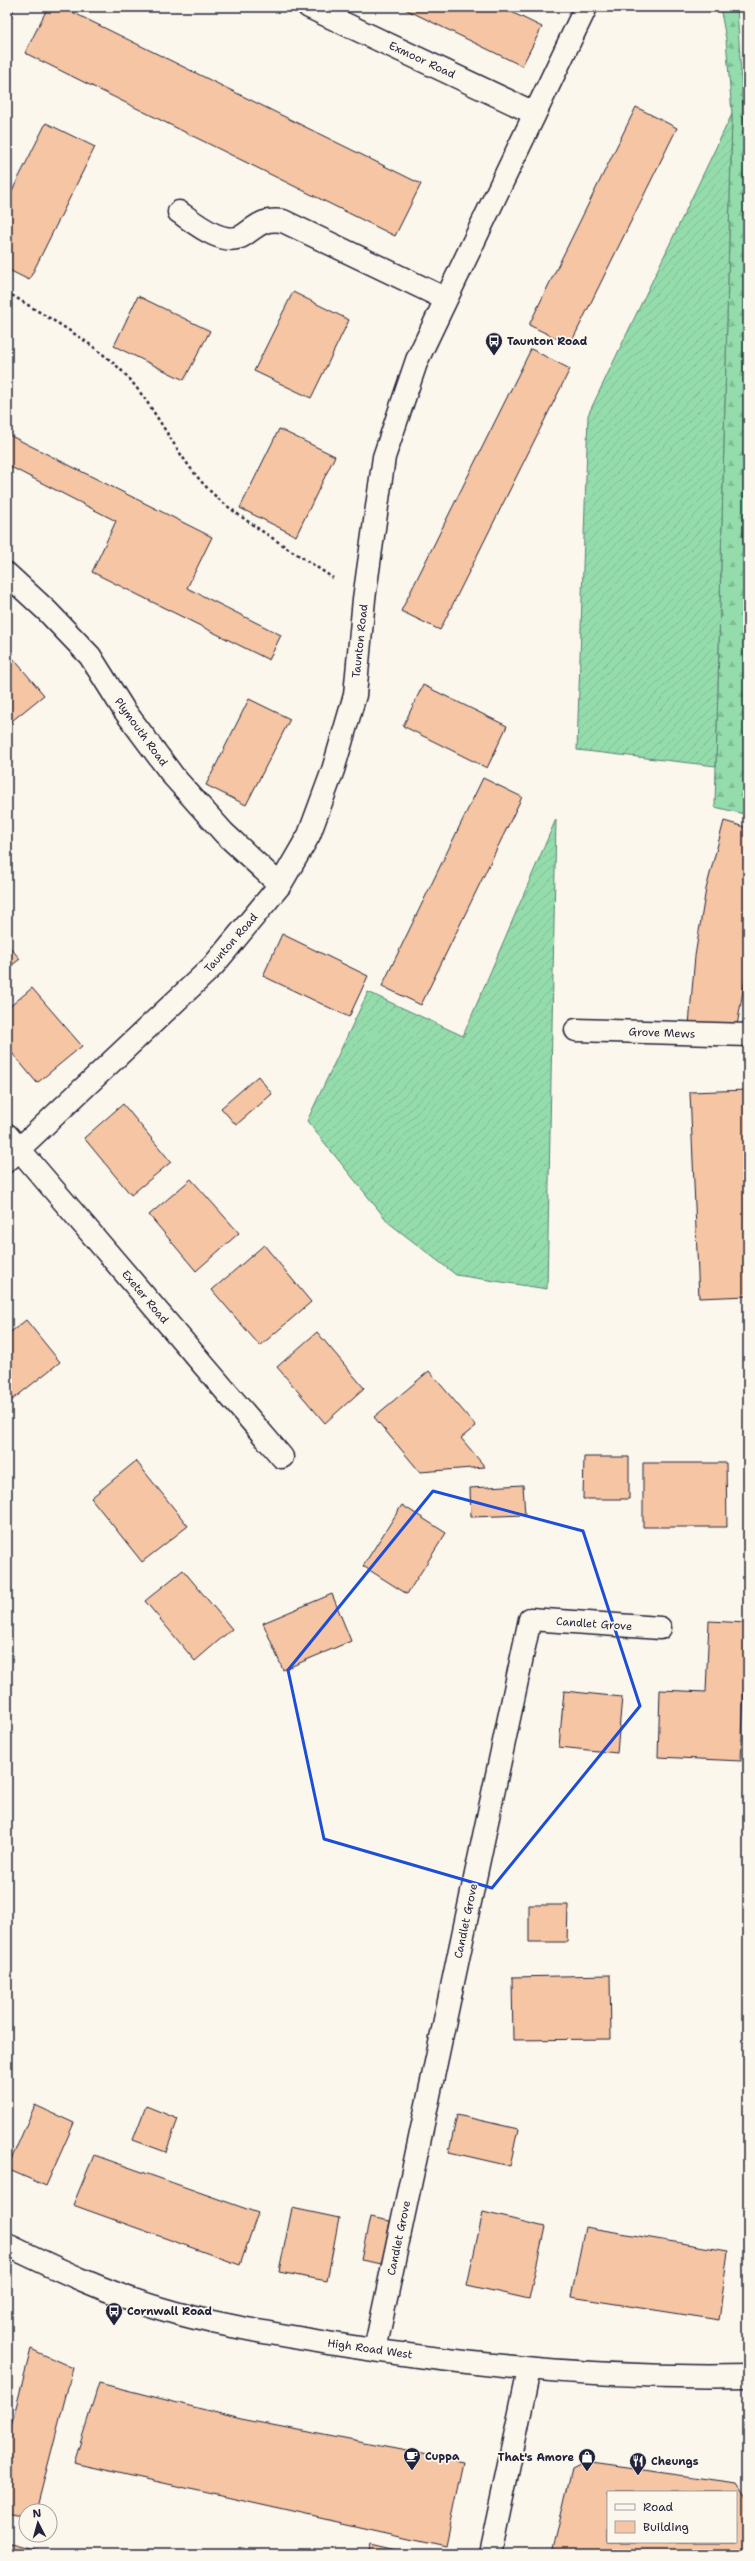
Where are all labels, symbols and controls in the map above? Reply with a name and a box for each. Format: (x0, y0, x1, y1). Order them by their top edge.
street label: Exmoor Road (386, 38, 458, 82)
bus stop icon: Taunton Road (484, 331, 504, 356)
place label: Taunton Road (507, 334, 588, 349)
street label: Taunton Road (349, 603, 371, 679)
street label: Plymouth Road (111, 695, 171, 769)
street label: Taunton Road (201, 910, 261, 976)
street label: Grove Mews (628, 1024, 696, 1042)
street label: Exeter Road (118, 1267, 172, 1327)
street label: Candlet Grove (555, 1614, 633, 1634)
street label: Candlet Grove (451, 1882, 481, 1960)
street label: Candlet Grove (384, 2199, 414, 2277)
bus stop icon: Cornwall Road (104, 2301, 124, 2326)
place label: Cornwall Road (127, 2304, 213, 2319)
street label: High Road West (326, 2336, 414, 2362)
cafe icon: Cuppa (402, 2446, 422, 2471)
shop icon: That's Amore (577, 2447, 597, 2472)
place label: Cuppa (425, 2449, 460, 2464)
place label: That's Amore (498, 2450, 574, 2465)
restaurant icon: Cheungs (628, 2451, 648, 2476)
place label: Cheungs (651, 2454, 699, 2469)
legend (607, 2491, 737, 2543)
text: Road (643, 2499, 674, 2515)
north arrow (18, 2503, 58, 2543)
text: N (32, 2506, 42, 2521)
text: Building (643, 2519, 689, 2535)

